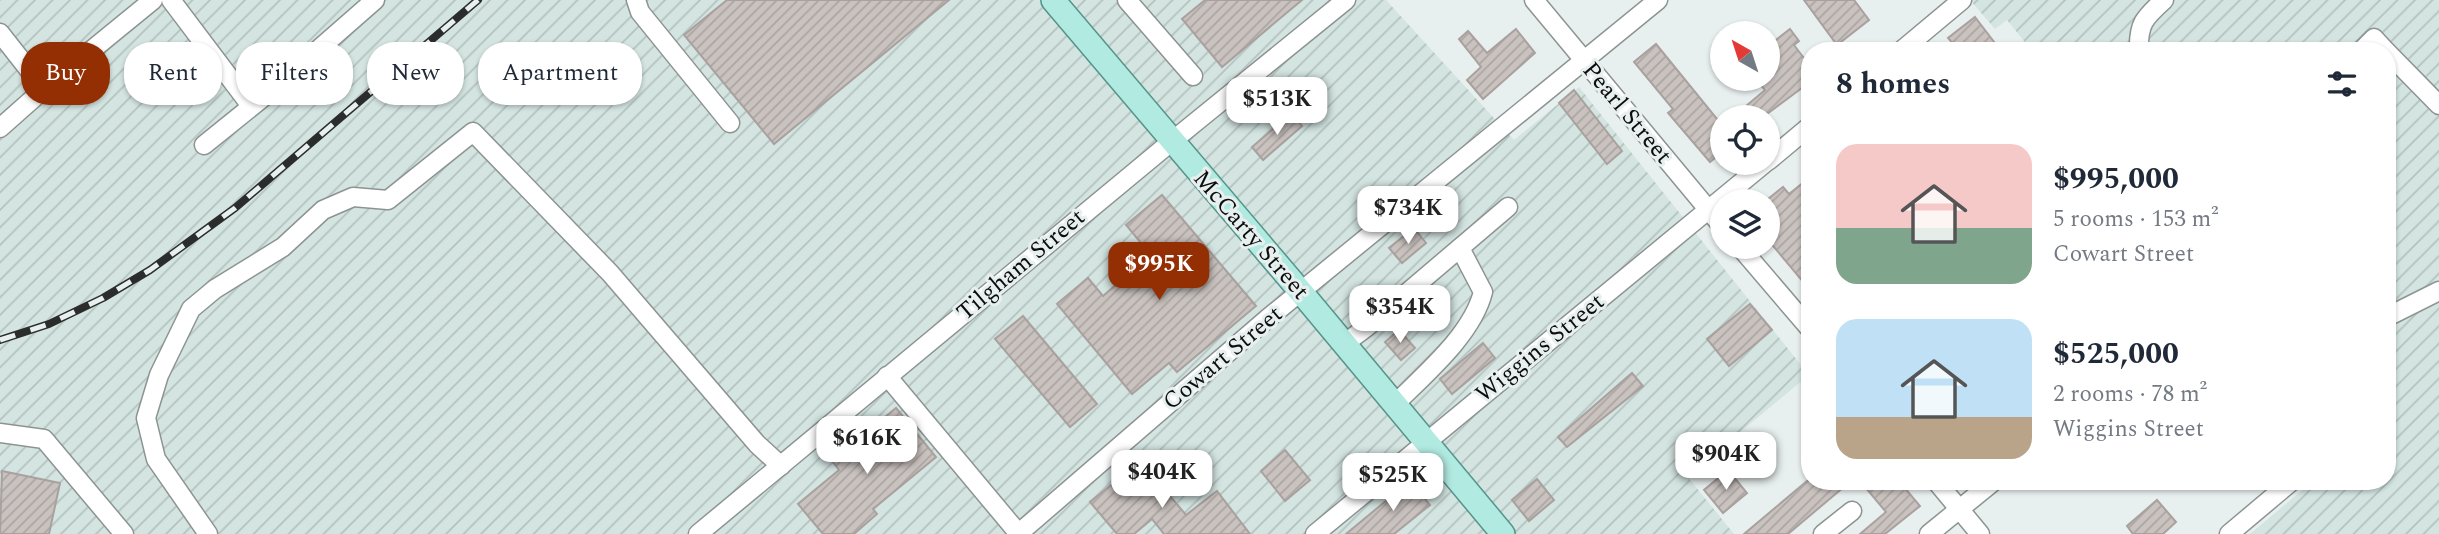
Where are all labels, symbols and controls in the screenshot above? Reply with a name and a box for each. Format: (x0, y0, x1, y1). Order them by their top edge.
north arrow (1710, 21, 1780, 91)
map controls (1710, 21, 1780, 259)
chip: Buy (21, 42, 110, 105)
chip: Rent (124, 42, 222, 105)
chip: Filters (236, 42, 353, 105)
chip: New (367, 42, 464, 105)
chip: Apartment (478, 42, 642, 105)
street label: Pearl Street (1573, 54, 1681, 172)
text: 8 homes (1836, 61, 1950, 107)
icon: filters (2323, 65, 2361, 103)
pin: $513K (1228, 78, 1326, 137)
text: $513K (1242, 82, 1312, 117)
button: locate (1710, 105, 1780, 175)
text: $995,000 (2053, 156, 2179, 202)
street label: McCarty Street (1184, 162, 1318, 308)
icon: home (1892, 172, 1976, 256)
pin: $734K (1359, 187, 1457, 246)
button: layers (1710, 189, 1780, 259)
text: $734K (1373, 191, 1443, 226)
street label: Tilgham Street (949, 200, 1093, 330)
text: 5 rooms · 153 m² (2053, 202, 2219, 237)
text: Cowart Street (2053, 237, 2194, 272)
pin: $995K (1110, 243, 1208, 302)
text: $995K (1124, 247, 1194, 282)
street label: Wiggins Street (1468, 284, 1612, 412)
pin: $354K (1351, 286, 1449, 345)
text: $354K (1365, 290, 1435, 325)
street label: Cowart Street (1155, 297, 1291, 419)
text: $525,000 (2053, 331, 2179, 377)
icon: home (1892, 347, 1976, 431)
text: 2 rooms · 78 m² (2053, 377, 2207, 412)
text: Wiggins Street (2053, 412, 2204, 447)
pin: $616K (818, 416, 916, 476)
text: $616K (832, 421, 902, 456)
pin: $904K (1677, 433, 1775, 492)
text: $904K (1691, 437, 1761, 472)
pin: $404K (1113, 450, 1211, 510)
pin: $525K (1344, 454, 1442, 513)
text: $404K (1127, 455, 1197, 490)
text: $525K (1358, 458, 1428, 493)

